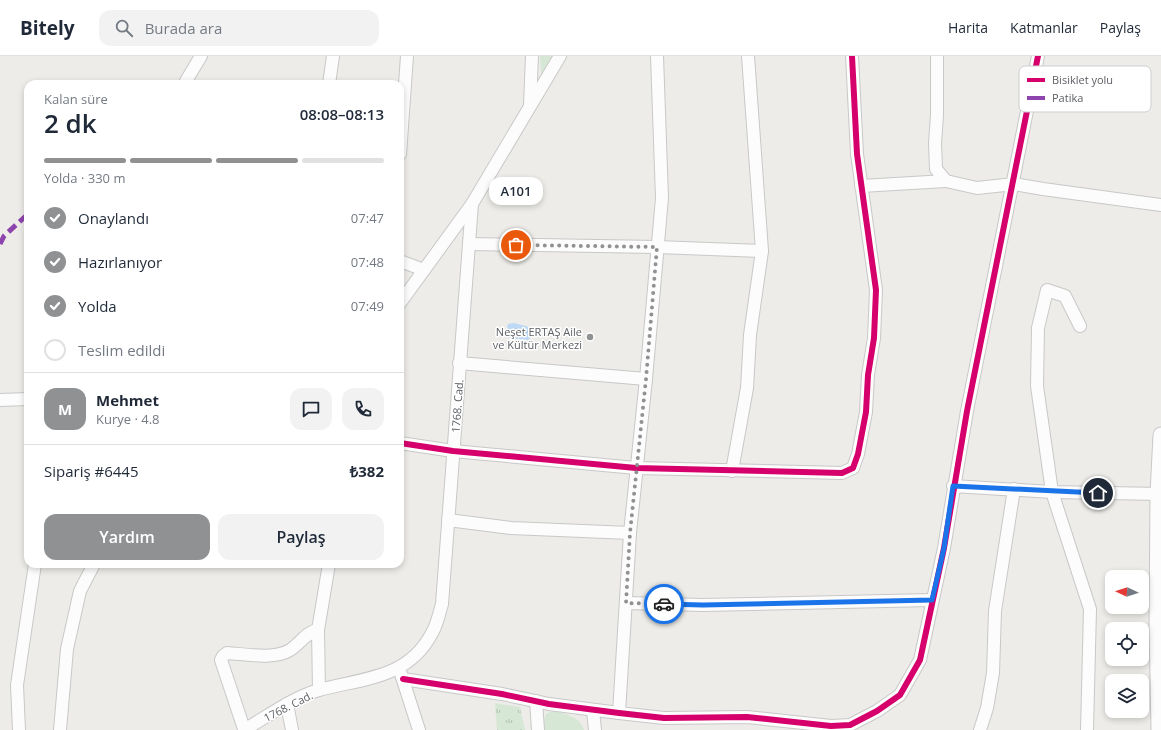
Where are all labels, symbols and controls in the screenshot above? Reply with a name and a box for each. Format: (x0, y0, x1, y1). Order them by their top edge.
search box (99, 10, 379, 46)
text: Bitely (20, 15, 75, 41)
icon: search (113, 17, 135, 39)
text: Burada ara (145, 18, 222, 38)
text: Harita (948, 18, 988, 37)
text: Katmanlar (1010, 18, 1078, 37)
text: Paylaş (1100, 18, 1141, 37)
legend (1019, 66, 1151, 112)
text: Bisiklet yolu (1052, 72, 1113, 87)
text: Kalan süre (44, 90, 108, 108)
text: Patika (1052, 90, 1083, 105)
text: 08:08–08:13 (300, 104, 384, 124)
text: 2 dk (44, 105, 97, 141)
text: Yolda · 330 m (44, 169, 125, 187)
callout: A101 (489, 177, 543, 205)
text: A101 (501, 182, 531, 200)
icon: check (44, 207, 66, 229)
text: Onaylandı (78, 208, 149, 228)
text: 07:47 (351, 209, 384, 227)
pin (499, 228, 533, 262)
icon: bag (505, 234, 527, 256)
icon: check (44, 251, 66, 273)
text: Hazırlanıyor (78, 252, 162, 272)
text: 07:48 (351, 253, 384, 271)
icon: check (44, 295, 66, 317)
text: Yolda (78, 296, 117, 316)
text: 07:49 (351, 297, 384, 315)
place label: Neşet ERTAŞ Aile ve Kültür Merkezi (493, 324, 582, 352)
marker: Neşet ERTAŞ Aile ve Kültür Merkezi (585, 332, 595, 342)
text: Teslim edildi (78, 340, 165, 360)
street label: 1768. Cad. (448, 379, 466, 433)
button: chat (290, 388, 332, 430)
button: phone (342, 388, 384, 430)
text: Mehmet (96, 390, 159, 410)
text: M (58, 399, 72, 419)
text: Kurye · 4.8 (96, 410, 160, 428)
text: Sipariş #6445 (44, 461, 138, 481)
text: ₺382 (350, 461, 384, 481)
pin (1081, 476, 1115, 510)
icon: home (1087, 482, 1109, 504)
button: Yardım (44, 514, 210, 560)
button: Paylaş (218, 514, 384, 560)
north arrow (1105, 570, 1149, 614)
map controls (1105, 570, 1149, 718)
courier (644, 584, 684, 624)
icon: car (653, 593, 675, 615)
button: locate (1105, 622, 1149, 666)
button: layers (1105, 674, 1149, 718)
street label: 1768. Cad. (261, 687, 315, 725)

